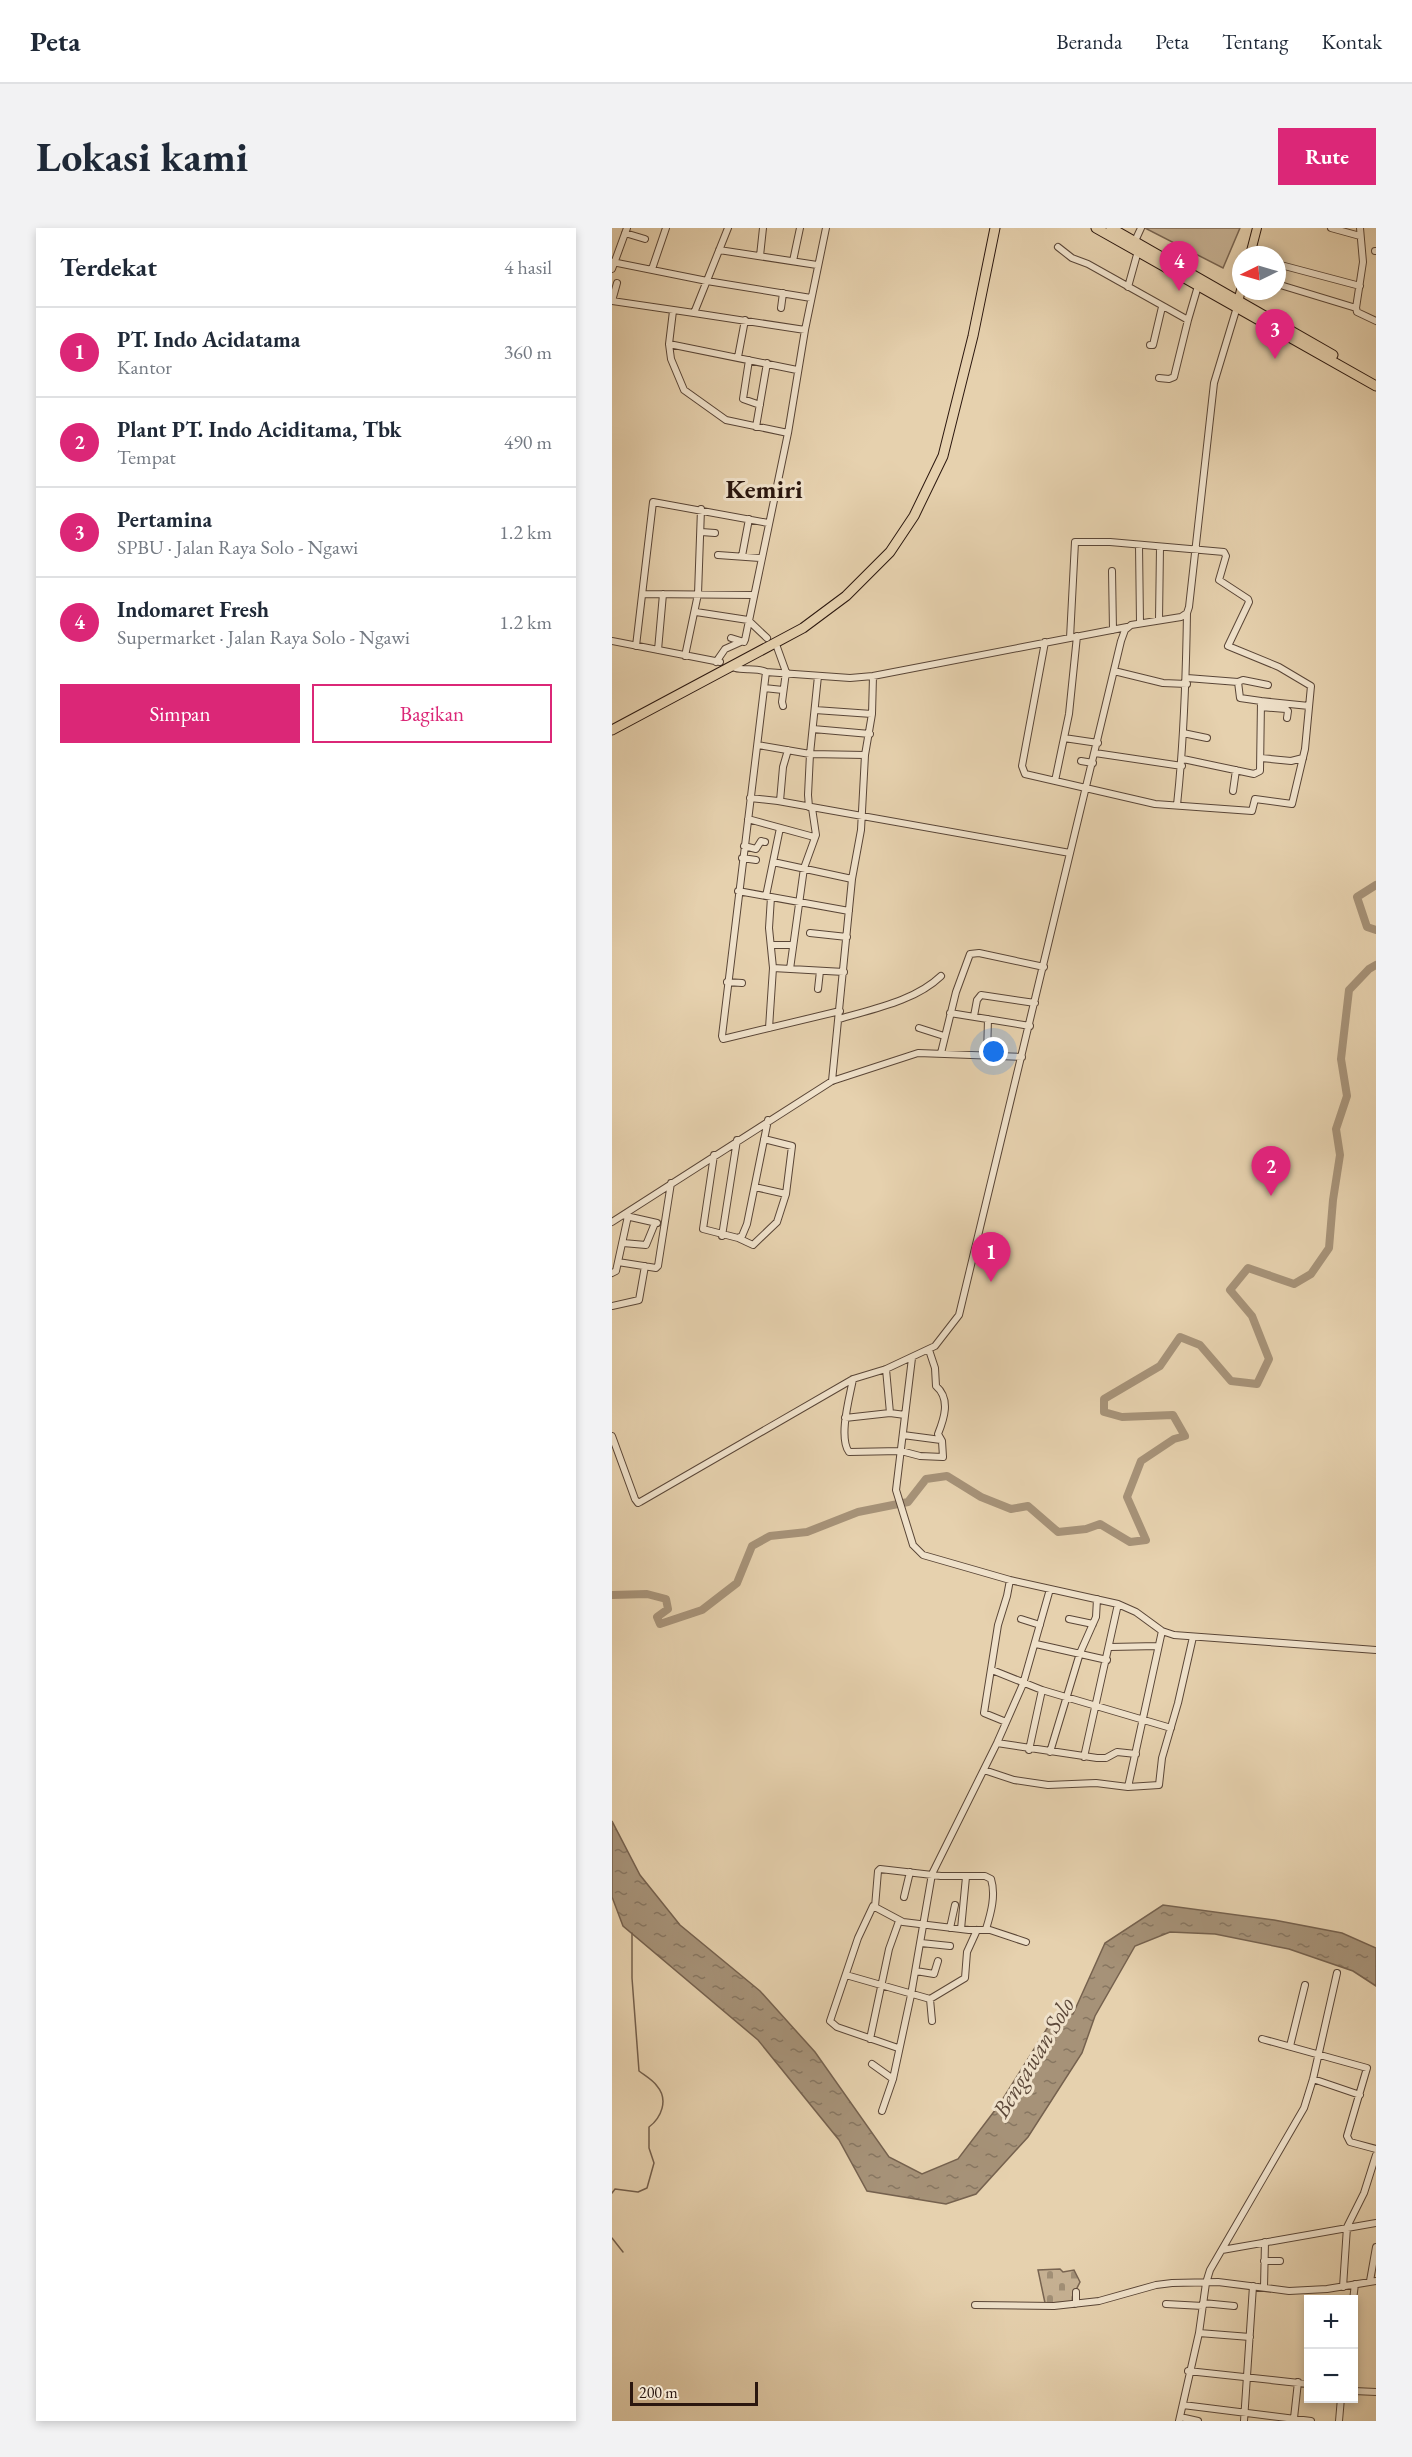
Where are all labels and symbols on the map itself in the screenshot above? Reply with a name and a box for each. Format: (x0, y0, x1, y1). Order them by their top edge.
pin: 4 (1160, 242, 1198, 291)
north arrow (1232, 246, 1286, 300)
pin: 3 (1256, 310, 1294, 359)
district label: Kemiri (725, 472, 803, 506)
your location (979, 1037, 1008, 1066)
pin: 2 (1252, 1146, 1290, 1196)
pin: 1 (972, 1232, 1010, 1282)
water label: Bengawan Solo (984, 1991, 1081, 2124)
scale bar (630, 2379, 758, 2406)

